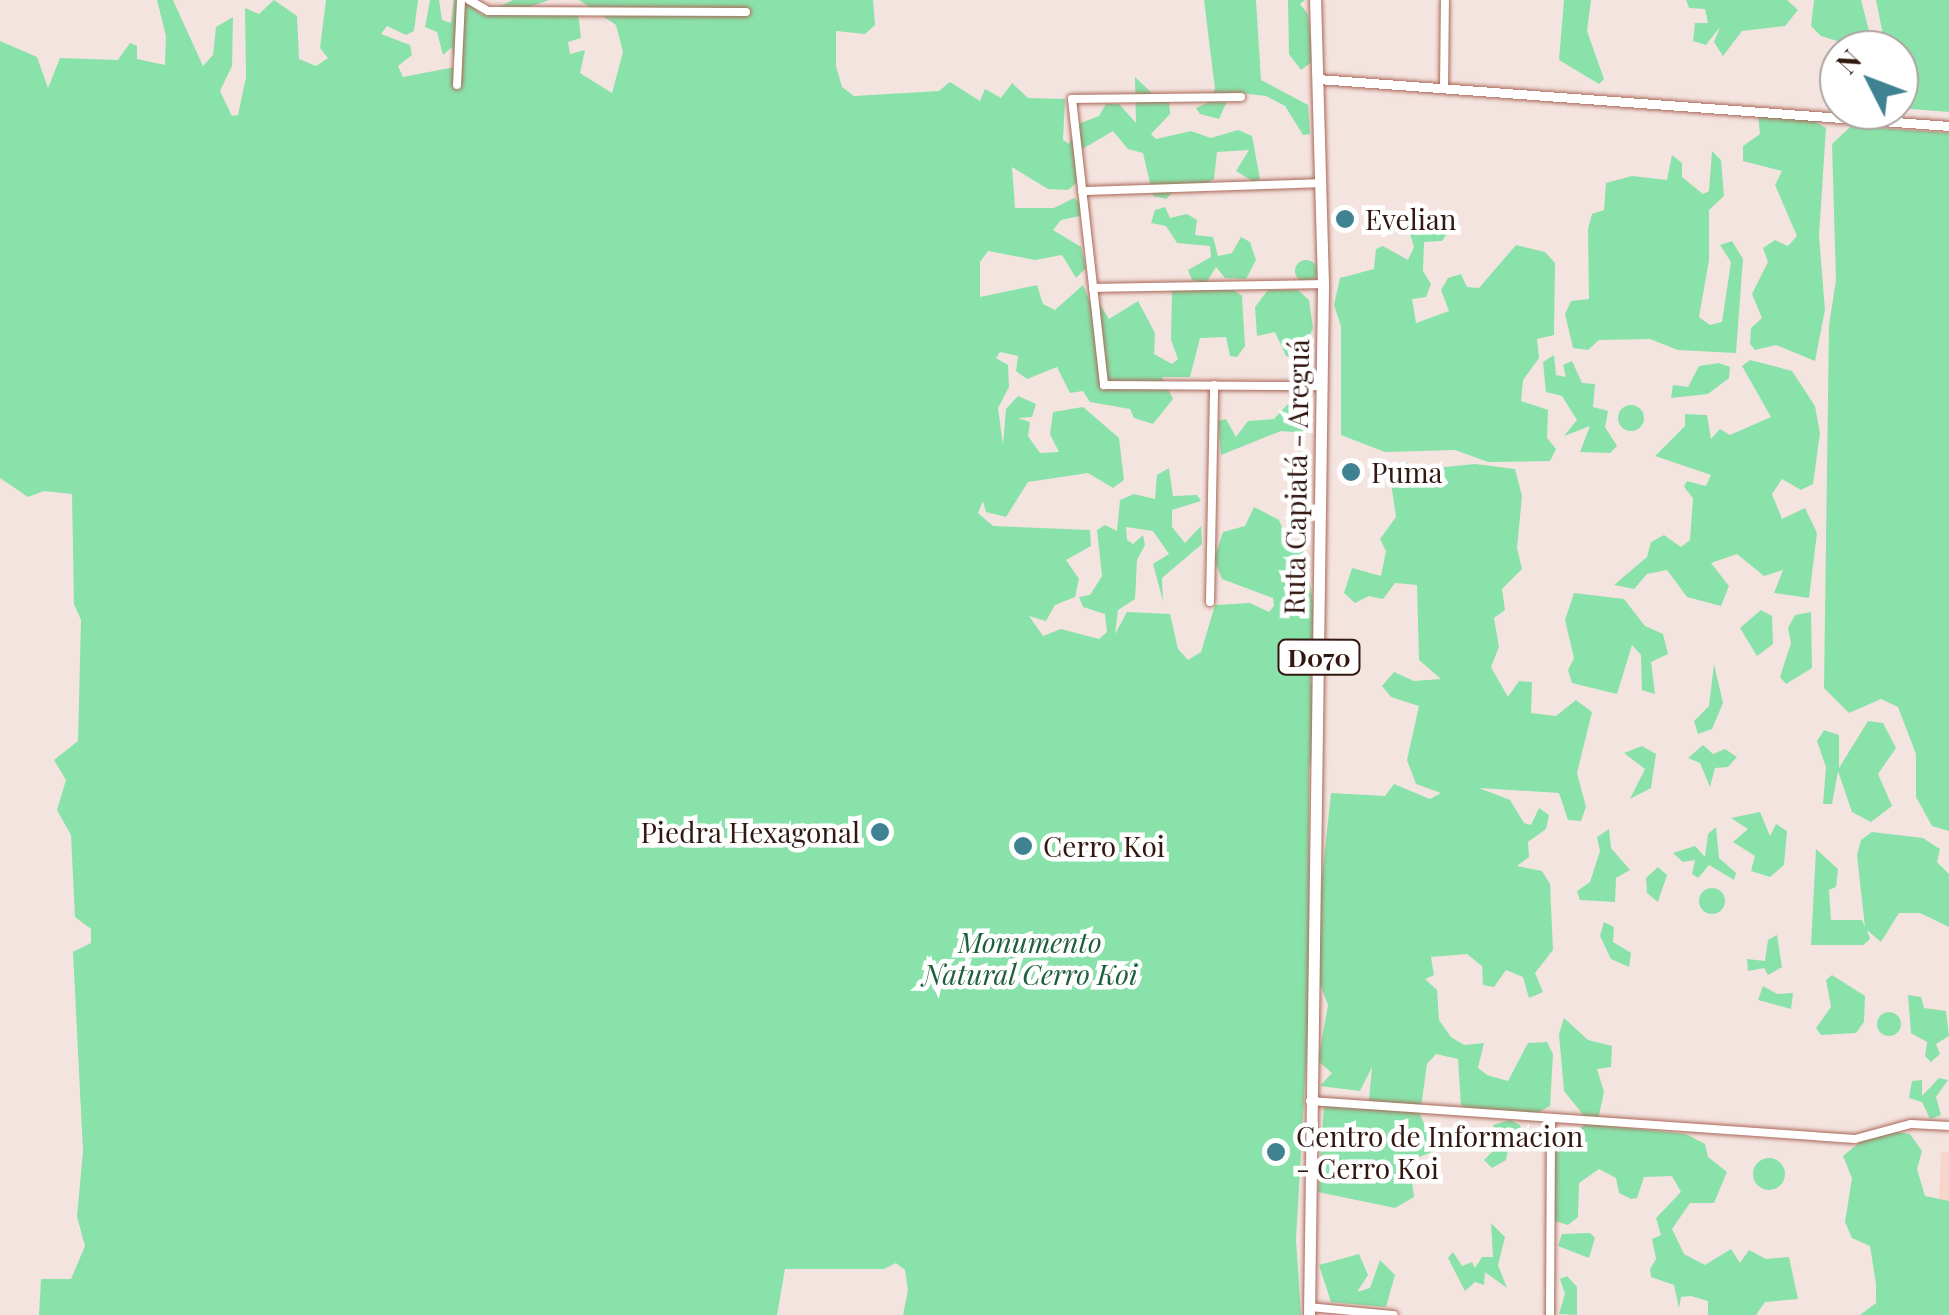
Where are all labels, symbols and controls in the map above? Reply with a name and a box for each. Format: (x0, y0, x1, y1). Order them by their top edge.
north arrow (1819, 30, 1919, 130)
text: N (1827, 41, 1868, 81)
place label: Evelian (1365, 202, 1457, 236)
marker: Evelian (1334, 208, 1356, 230)
street label: Ruta Capiatá - Areguá (1277, 338, 1315, 616)
place label: Puma (1371, 455, 1442, 489)
marker: Puma (1340, 461, 1362, 483)
road number: D070 (1276, 637, 1362, 677)
place label: Piedra Hexagonal (640, 815, 860, 849)
marker: Piedra Hexagonal (869, 821, 891, 843)
place label: Cerro Koi (1043, 829, 1165, 863)
marker: Cerro Koi (1012, 835, 1034, 857)
park label: Monumento Natural Cerro Koi (922, 925, 1138, 991)
place label: Centro de Informacion - Cerro Koi (1296, 1119, 1583, 1185)
marker: Centro de Informacion - Cerro Koi (1265, 1141, 1287, 1163)

